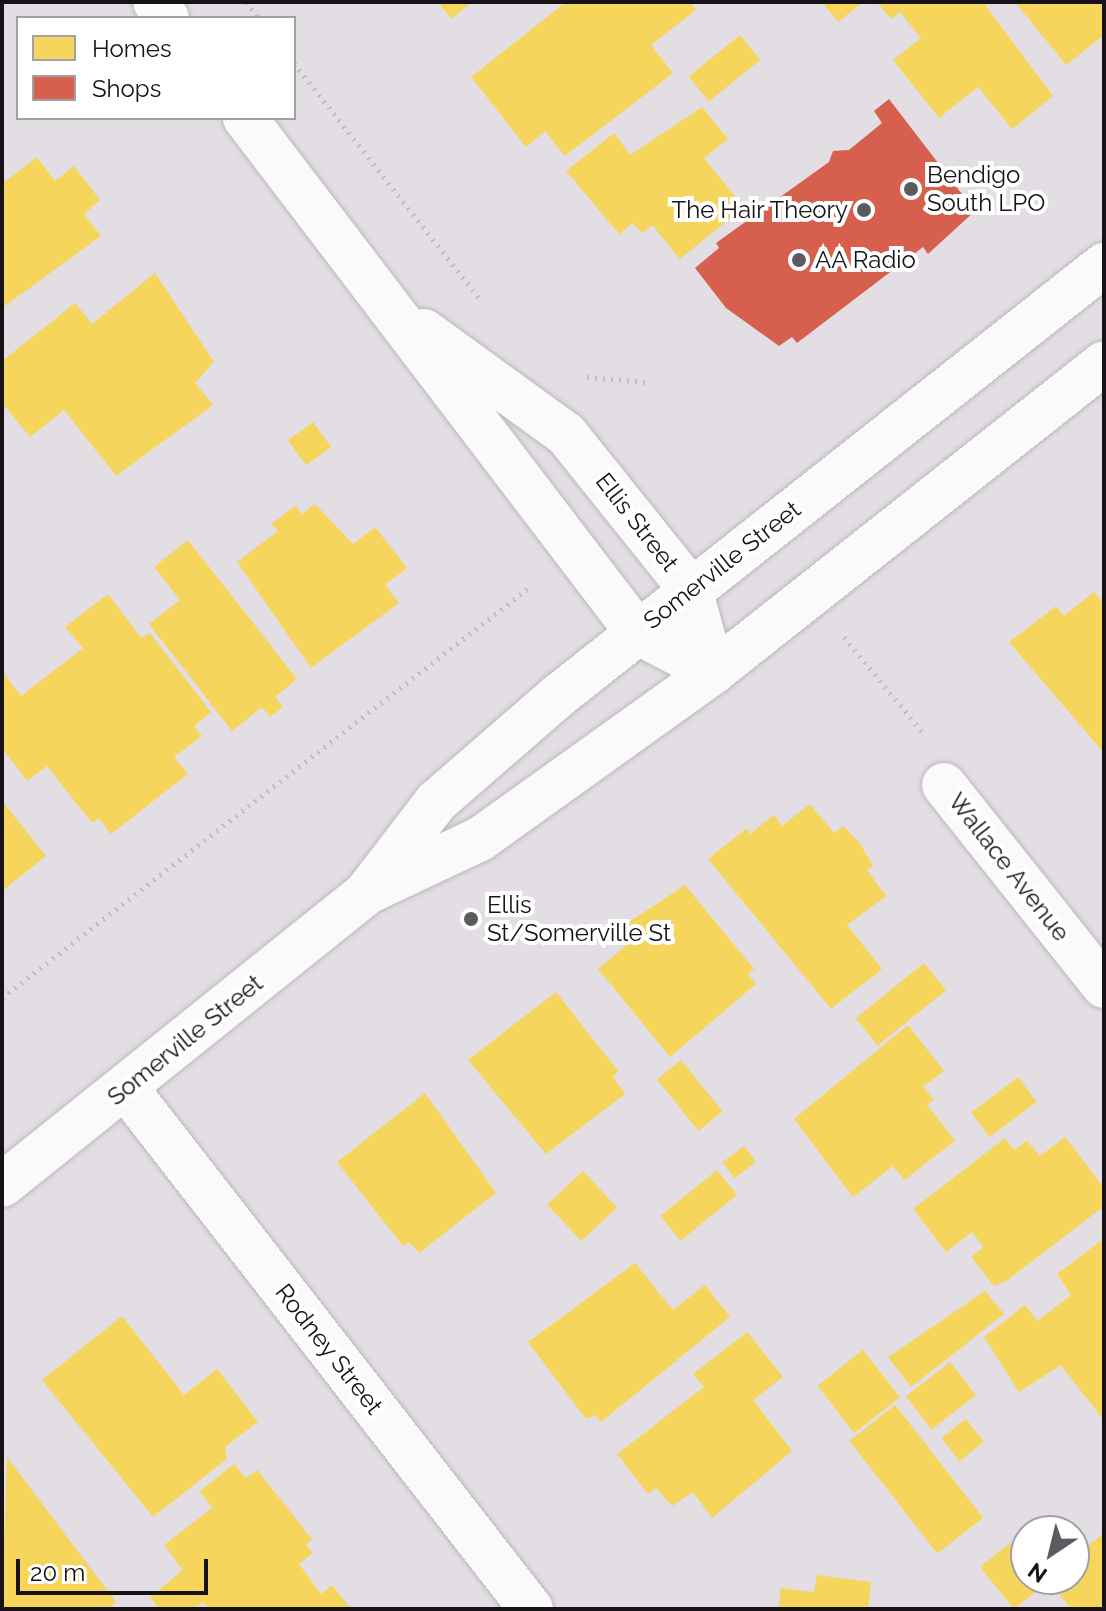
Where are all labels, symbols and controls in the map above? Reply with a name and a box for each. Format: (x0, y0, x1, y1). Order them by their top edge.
legend (16, 16, 296, 120)
text: Homes (92, 34, 172, 63)
text: Shops (92, 74, 161, 103)
place label: Bendigo South LPO (927, 161, 1045, 217)
marker: Bendigo South LPO (902, 180, 920, 198)
place label: The Hair Theory (670, 196, 848, 224)
marker: The Hair Theory (855, 201, 873, 219)
place label: AA Radio (815, 246, 917, 274)
marker: AA Radio (790, 251, 808, 269)
street label: Ellis Street (590, 467, 684, 577)
street label: Somerville Street (638, 495, 806, 635)
street label: Wallace Avenue (942, 787, 1076, 947)
place label: Ellis St/Somerville St (487, 891, 671, 947)
marker: Ellis St/Somerville St (462, 910, 480, 928)
street label: Somerville Street (102, 969, 268, 1111)
street label: Rodney Street (269, 1278, 389, 1420)
north arrow (1010, 1515, 1090, 1595)
scale bar (20, 1543, 212, 1593)
text: 20 m (30, 1558, 85, 1587)
text: N (1023, 1558, 1052, 1588)

